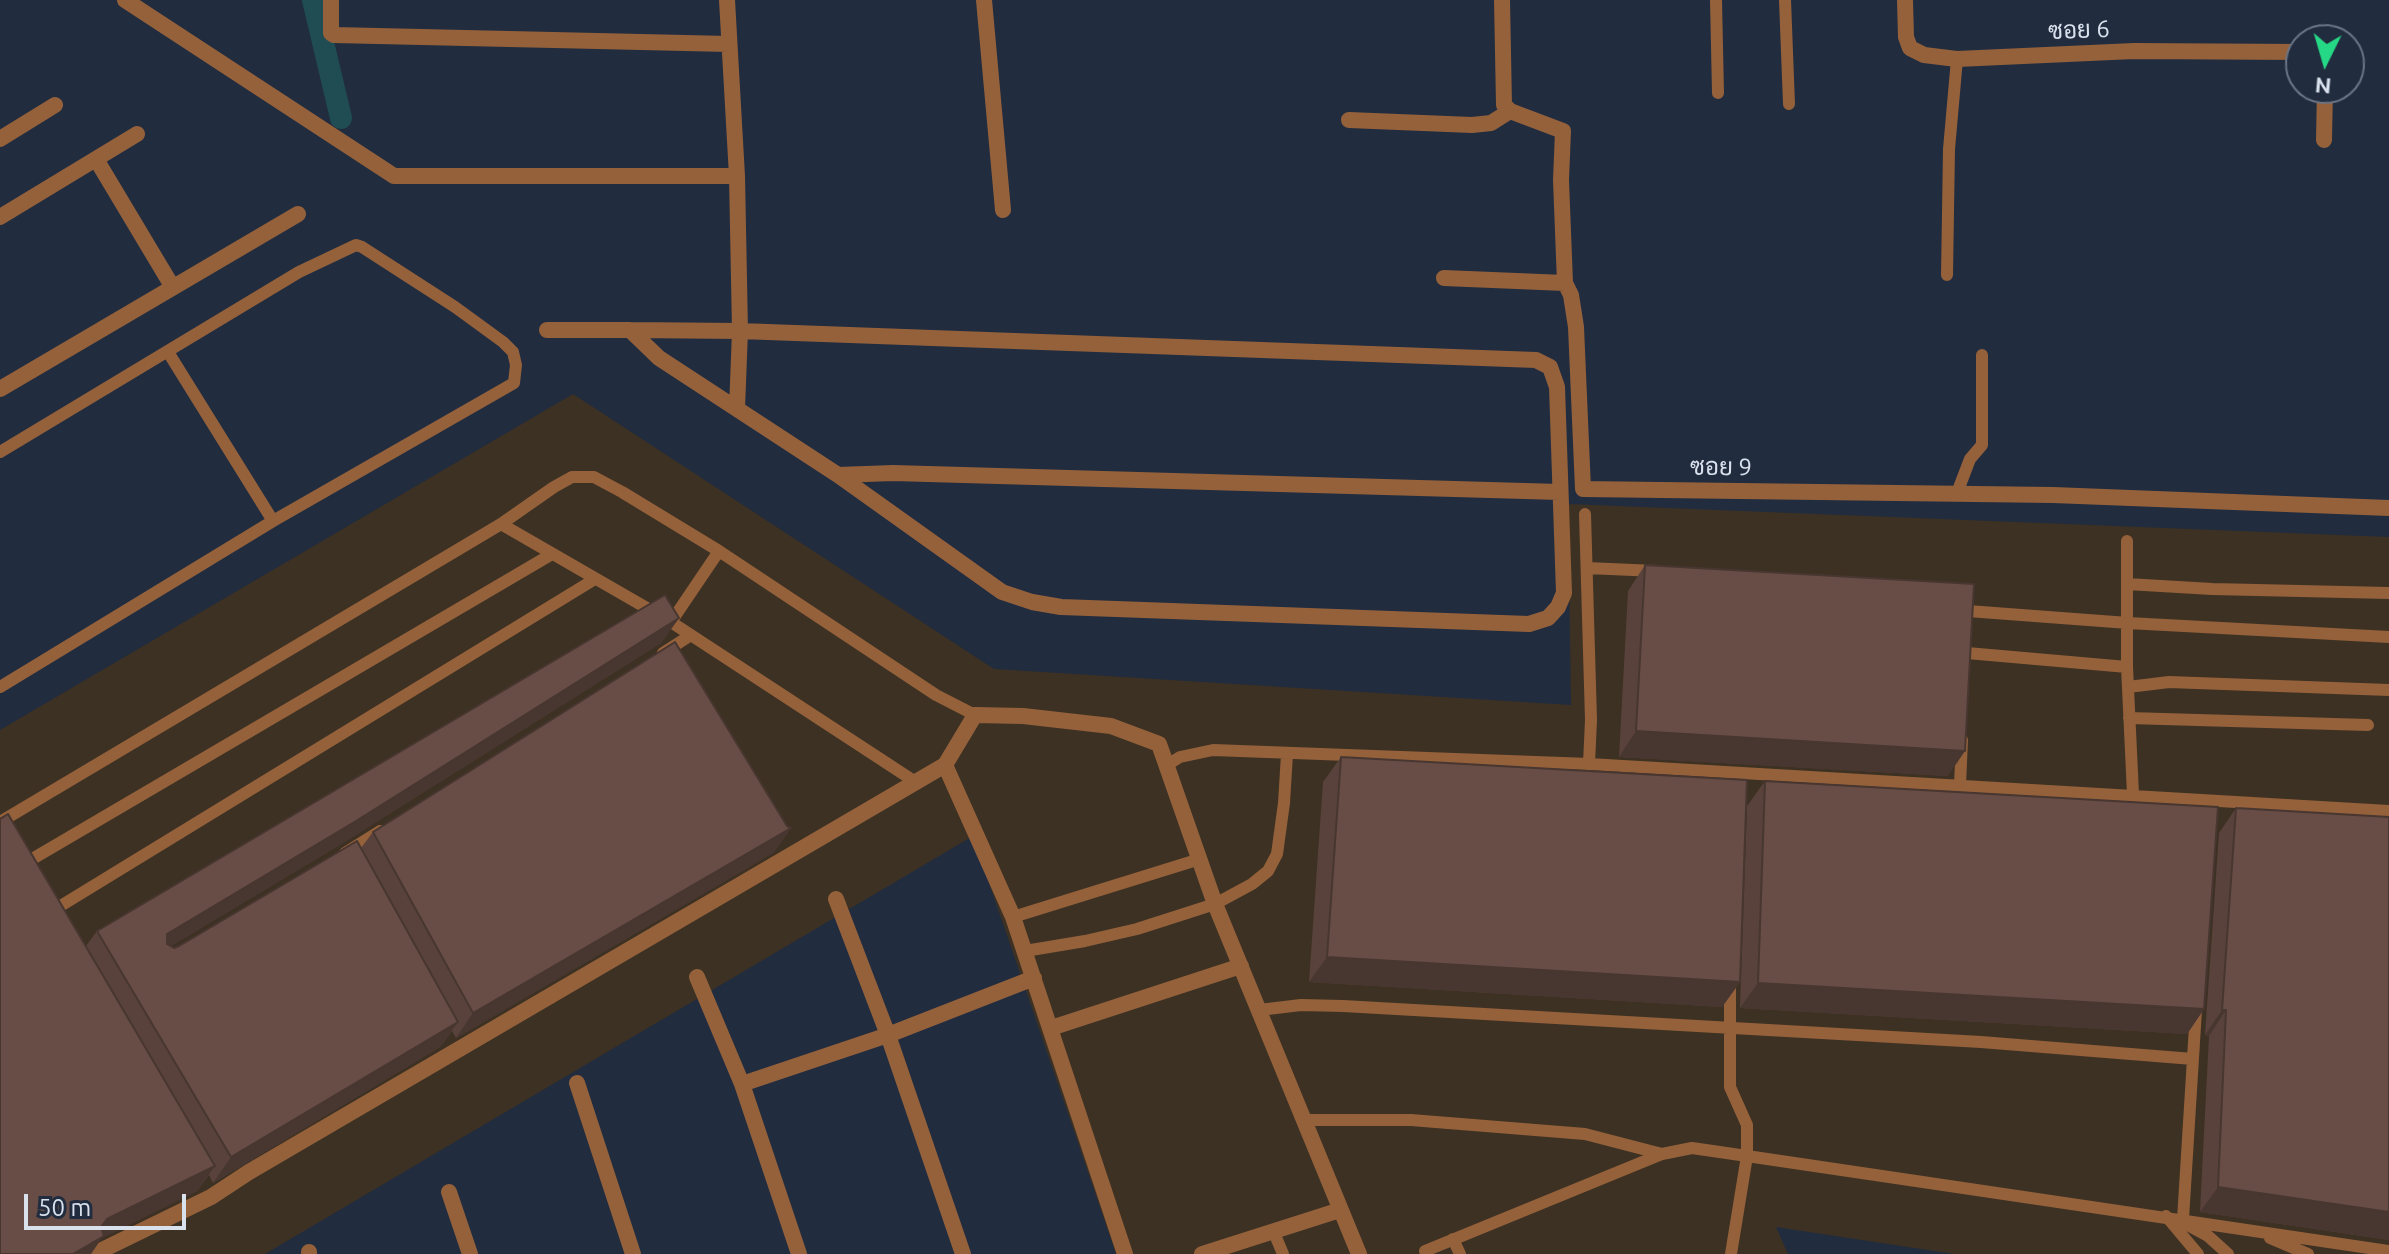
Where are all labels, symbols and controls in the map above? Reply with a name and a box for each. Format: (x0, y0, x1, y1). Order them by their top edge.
street label: ซอย 6 (2048, 15, 2110, 45)
north arrow (2285, 24, 2365, 104)
text: N (2314, 73, 2332, 100)
street label: ซอย 9 (1690, 452, 1752, 482)
scale bar (28, 1178, 190, 1228)
text: 50 m (38, 1194, 91, 1221)

